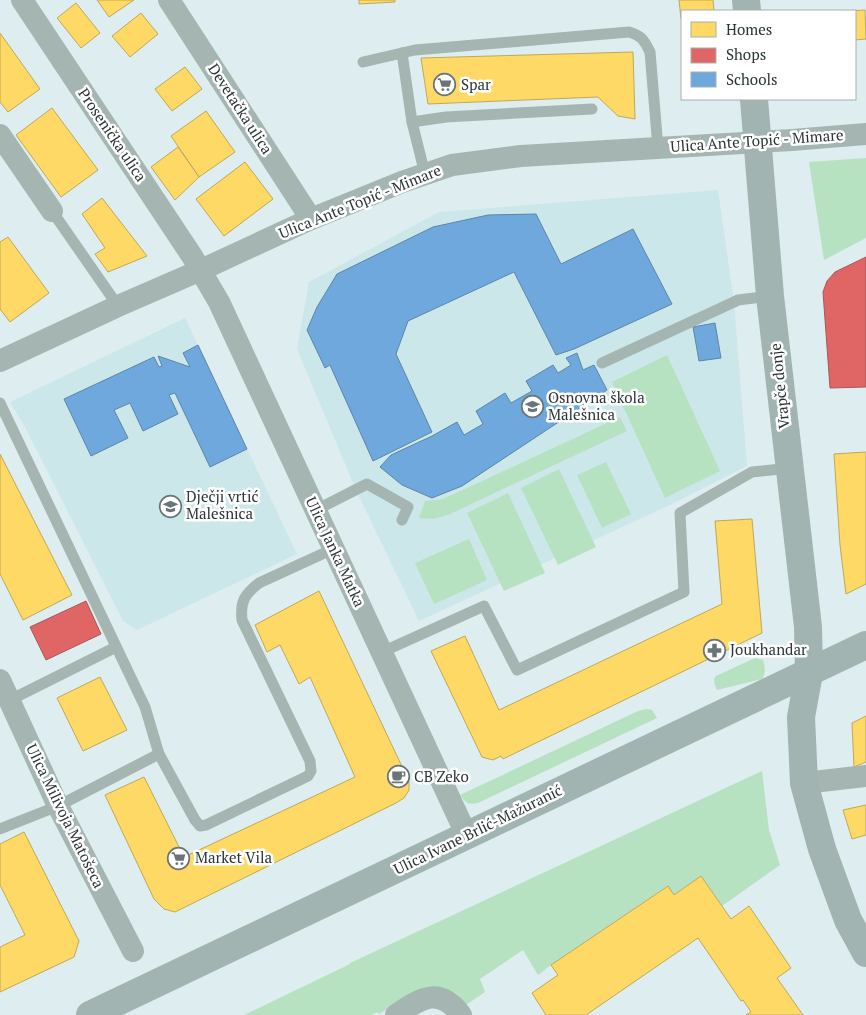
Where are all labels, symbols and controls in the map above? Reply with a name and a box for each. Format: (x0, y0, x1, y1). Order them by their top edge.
legend (681, 10, 856, 100)
text: Homes (726, 19, 772, 39)
text: Shops (726, 44, 766, 64)
street label: Devetačka ulica (204, 59, 278, 158)
text: Schools (726, 69, 777, 89)
supermarket icon: Spar (433, 73, 457, 97)
place label: Spar (461, 74, 491, 94)
street label: Prosenička ulica (74, 84, 152, 185)
street label: Ulica Ante Topić - Mimare (670, 124, 844, 156)
street label: Ulica Ante Topić - Mimare (275, 159, 444, 243)
street label: Vrapče donje (765, 342, 793, 430)
place label: Osnovna škola Malešnica (548, 387, 645, 424)
school or university icon: Osnovna škola Malešnica (520, 395, 544, 419)
place label: Dječji vrtić Malešnica (186, 486, 258, 523)
street label: Ulica Janka Matka (302, 493, 370, 610)
school or university icon: Dječji vrtić Malešnica (158, 494, 182, 518)
pharmacy icon: Joukhandar (702, 638, 726, 662)
place label: Joukhandar (730, 639, 807, 659)
street label: Ulica Milivoja Matošeca (22, 740, 110, 891)
cafe icon: CB Zeko (386, 765, 410, 789)
place label: CB Zeko (414, 766, 469, 786)
street label: Ulica Ivane Brlić-Mažuranić (390, 780, 565, 879)
supermarket icon: Market Vila (167, 846, 191, 870)
place label: Market Vila (195, 847, 273, 867)

